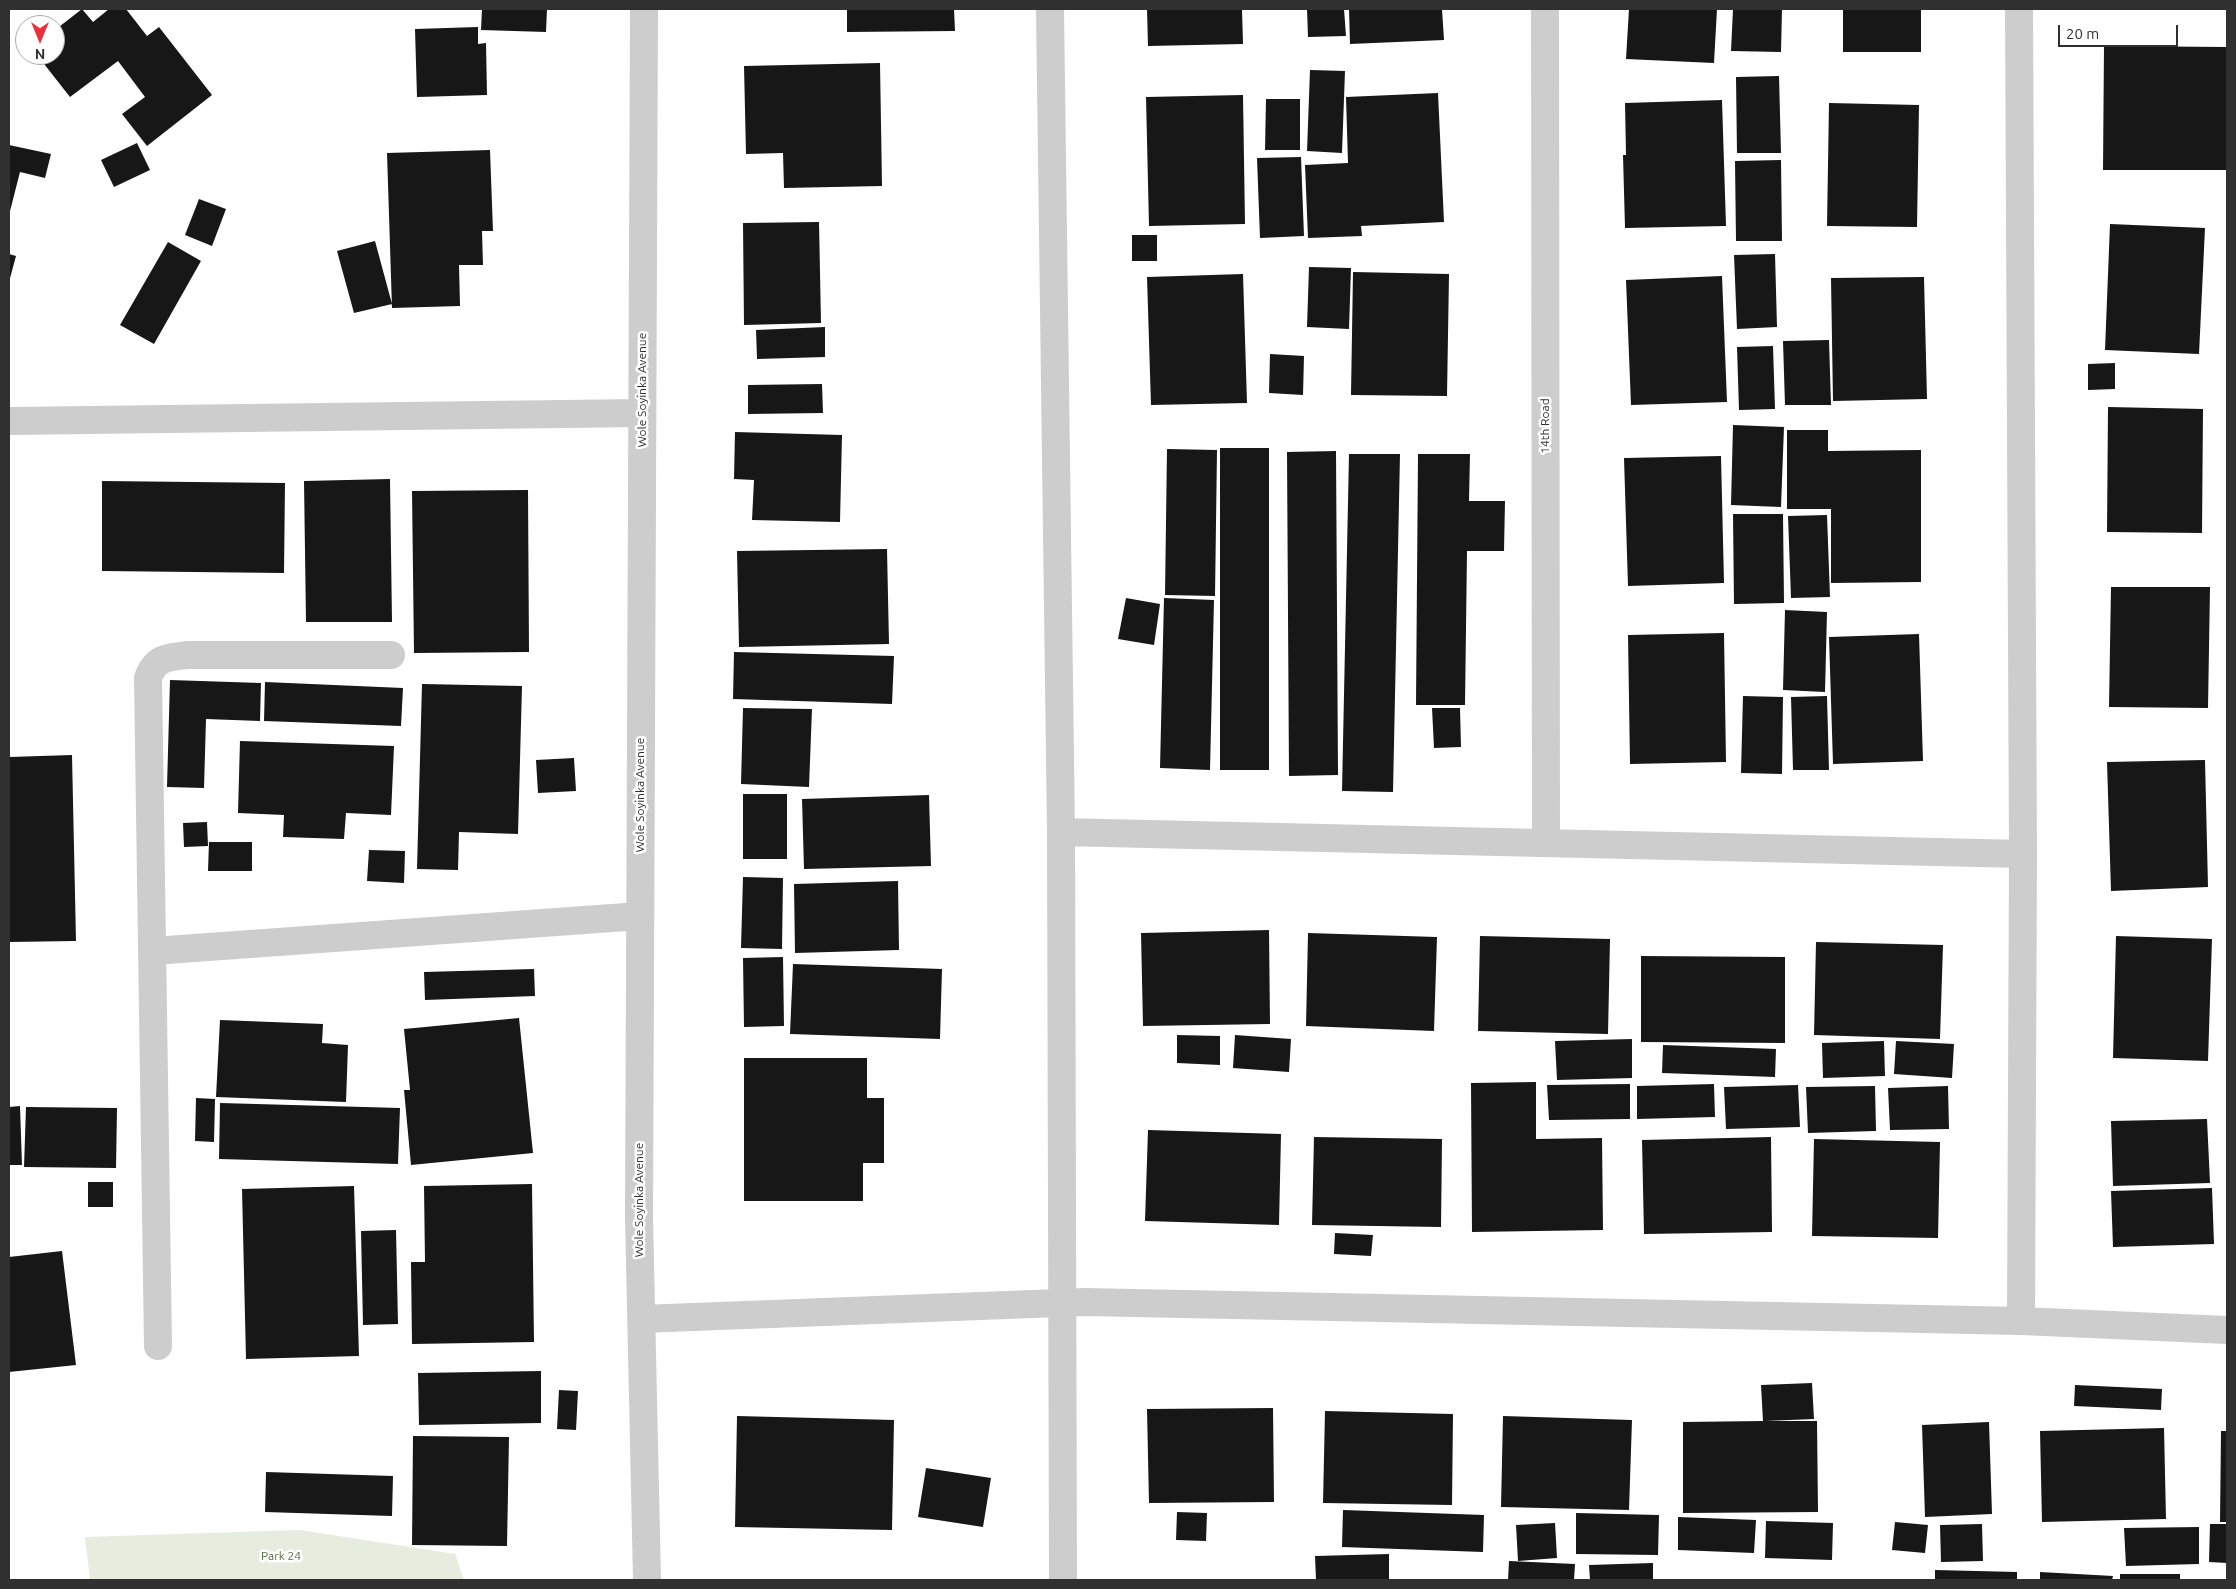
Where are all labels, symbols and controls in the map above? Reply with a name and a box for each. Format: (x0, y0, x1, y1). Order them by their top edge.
north arrow (15, 15, 65, 65)
scale bar (2061, 15, 2181, 47)
text: 20 m (2066, 25, 2099, 42)
text: N (35, 46, 45, 62)
street label: Wole Soyinka Avenue (635, 333, 649, 447)
street label: 14th Road (1538, 398, 1552, 454)
street label: Wole Soyinka Avenue (633, 738, 647, 852)
street label: Wole Soyinka Avenue (632, 1143, 646, 1257)
park label: Park 24 (261, 1549, 301, 1563)

